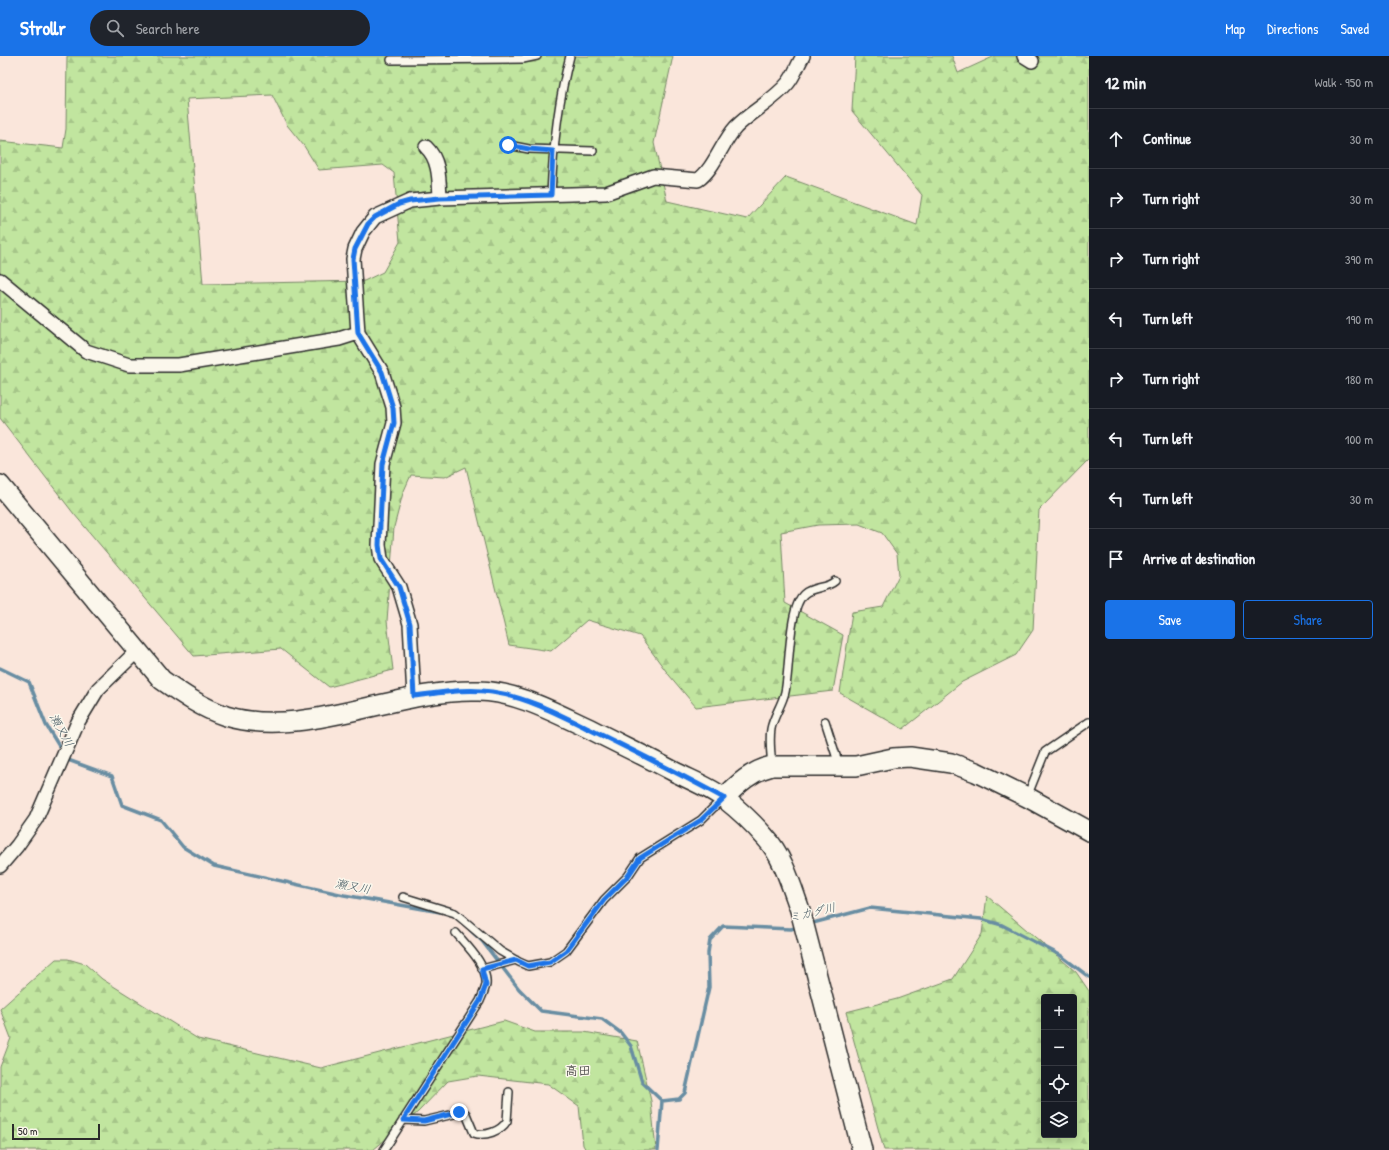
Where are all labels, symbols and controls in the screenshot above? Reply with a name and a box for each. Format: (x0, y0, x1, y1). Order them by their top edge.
search box (90, 10, 370, 46)
text: Strollr (20, 15, 66, 41)
icon: search (104, 17, 126, 39)
text: Search here (136, 18, 200, 39)
text: Map (1225, 19, 1245, 38)
text: Directions (1267, 19, 1318, 38)
text: Saved (1340, 19, 1369, 38)
text: 12 min (1105, 71, 1146, 94)
text: Walk · 950 m (1315, 73, 1373, 91)
icon: ahead (1105, 128, 1127, 150)
text: Continue (1143, 128, 1191, 149)
text: 30 m (1350, 130, 1373, 148)
route start (499, 136, 517, 154)
icon: right (1105, 188, 1127, 210)
text: Turn right (1143, 188, 1199, 209)
text: 30 m (1350, 190, 1373, 208)
icon: right (1105, 248, 1127, 270)
text: Turn right (1143, 248, 1199, 269)
text: 390 m (1345, 250, 1373, 268)
icon: left (1105, 308, 1127, 330)
text: Turn left (1143, 308, 1193, 329)
text: 190 m (1346, 310, 1373, 328)
icon: right (1105, 368, 1127, 390)
text: Turn right (1143, 368, 1199, 389)
text: 180 m (1345, 370, 1373, 388)
icon: left (1105, 428, 1127, 450)
text: Turn left (1143, 428, 1193, 449)
text: 100 m (1345, 430, 1373, 448)
icon: left (1105, 488, 1127, 510)
text: Turn left (1143, 488, 1193, 509)
text: 30 m (1350, 490, 1373, 508)
icon: arrive (1105, 548, 1127, 570)
text: Arrive at destination (1143, 548, 1255, 569)
button: Save (1105, 600, 1235, 639)
button: Share (1243, 600, 1373, 639)
water label: 瀬又川 (46, 710, 78, 750)
water label: 瀬又川 (334, 874, 372, 898)
water label: ミカダ川 (787, 898, 837, 926)
map controls (1041, 994, 1077, 1138)
button: + (1041, 994, 1077, 1030)
button: − (1041, 1030, 1077, 1066)
district label: 高田 (565, 1061, 591, 1079)
button: locate (1041, 1066, 1077, 1102)
button: layers (1041, 1102, 1077, 1138)
route end (450, 1103, 468, 1121)
scale bar (12, 1122, 100, 1141)
text: 50 m (18, 1124, 38, 1138)

